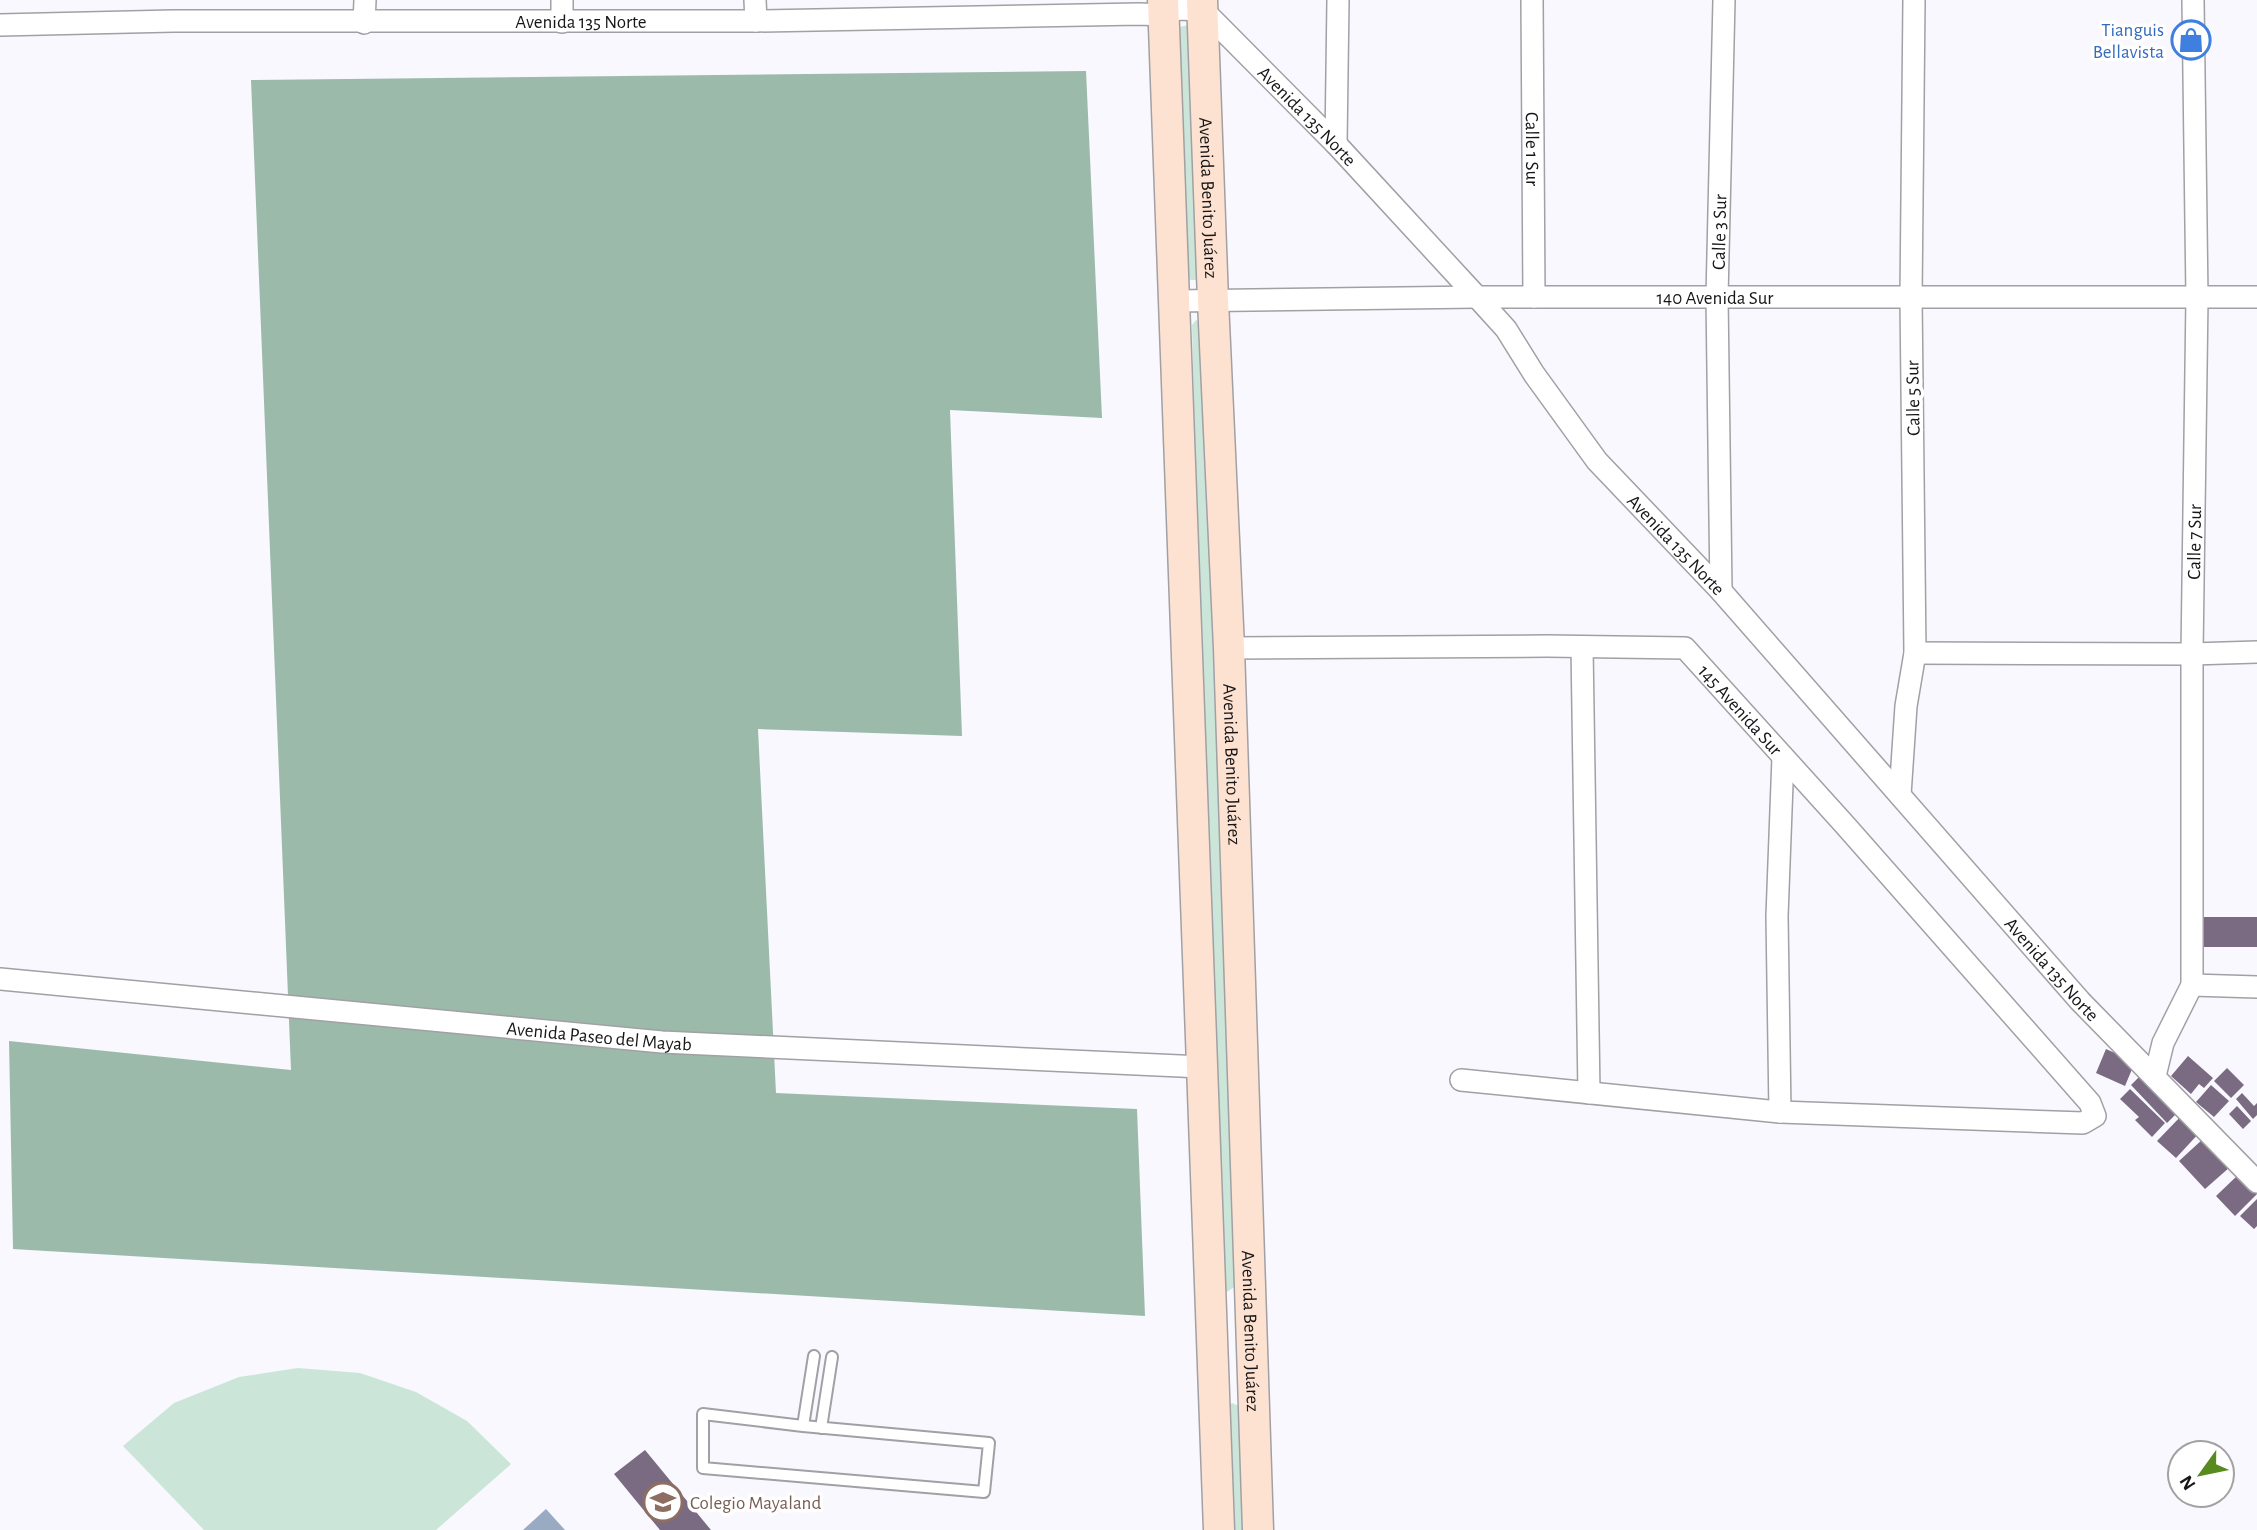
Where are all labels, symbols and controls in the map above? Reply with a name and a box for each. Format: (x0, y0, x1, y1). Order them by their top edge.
street label: Avenida 135 Norte (515, 13, 647, 32)
shop icon: Tianguis Bellavista (2170, 19, 2212, 61)
place label: Tianguis Bellavista (2093, 21, 2164, 62)
street label: Avenida 135 Norte (1254, 63, 1359, 170)
street label: Calle 1 Sur (1522, 112, 1541, 186)
street label: Avenida Benito Juárez (1195, 117, 1220, 279)
street label: Calle 3 Sur (1710, 194, 1730, 270)
street label: 140 Avenida Sur (1657, 289, 1773, 308)
street label: Calle 5 Sur (1903, 360, 1924, 436)
street label: Avenida 135 Norte (1623, 491, 1728, 599)
street label: Calle 7 Sur (2185, 504, 2205, 580)
street label: 145 Avenida Sur (1694, 662, 1785, 760)
street label: Avenida Benito Juárez (1219, 683, 1243, 846)
street label: Avenida 135 Norte (2001, 914, 2102, 1025)
street label: Avenida Paseo del Mayab (506, 1019, 692, 1054)
street label: Avenida Benito Juárez (1238, 1250, 1262, 1412)
north arrow (2166, 1439, 2236, 1509)
text: N (2176, 1472, 2200, 1493)
school or university icon: Colegio Mayaland (642, 1481, 684, 1523)
place label: Colegio Mayaland (690, 1494, 821, 1513)

